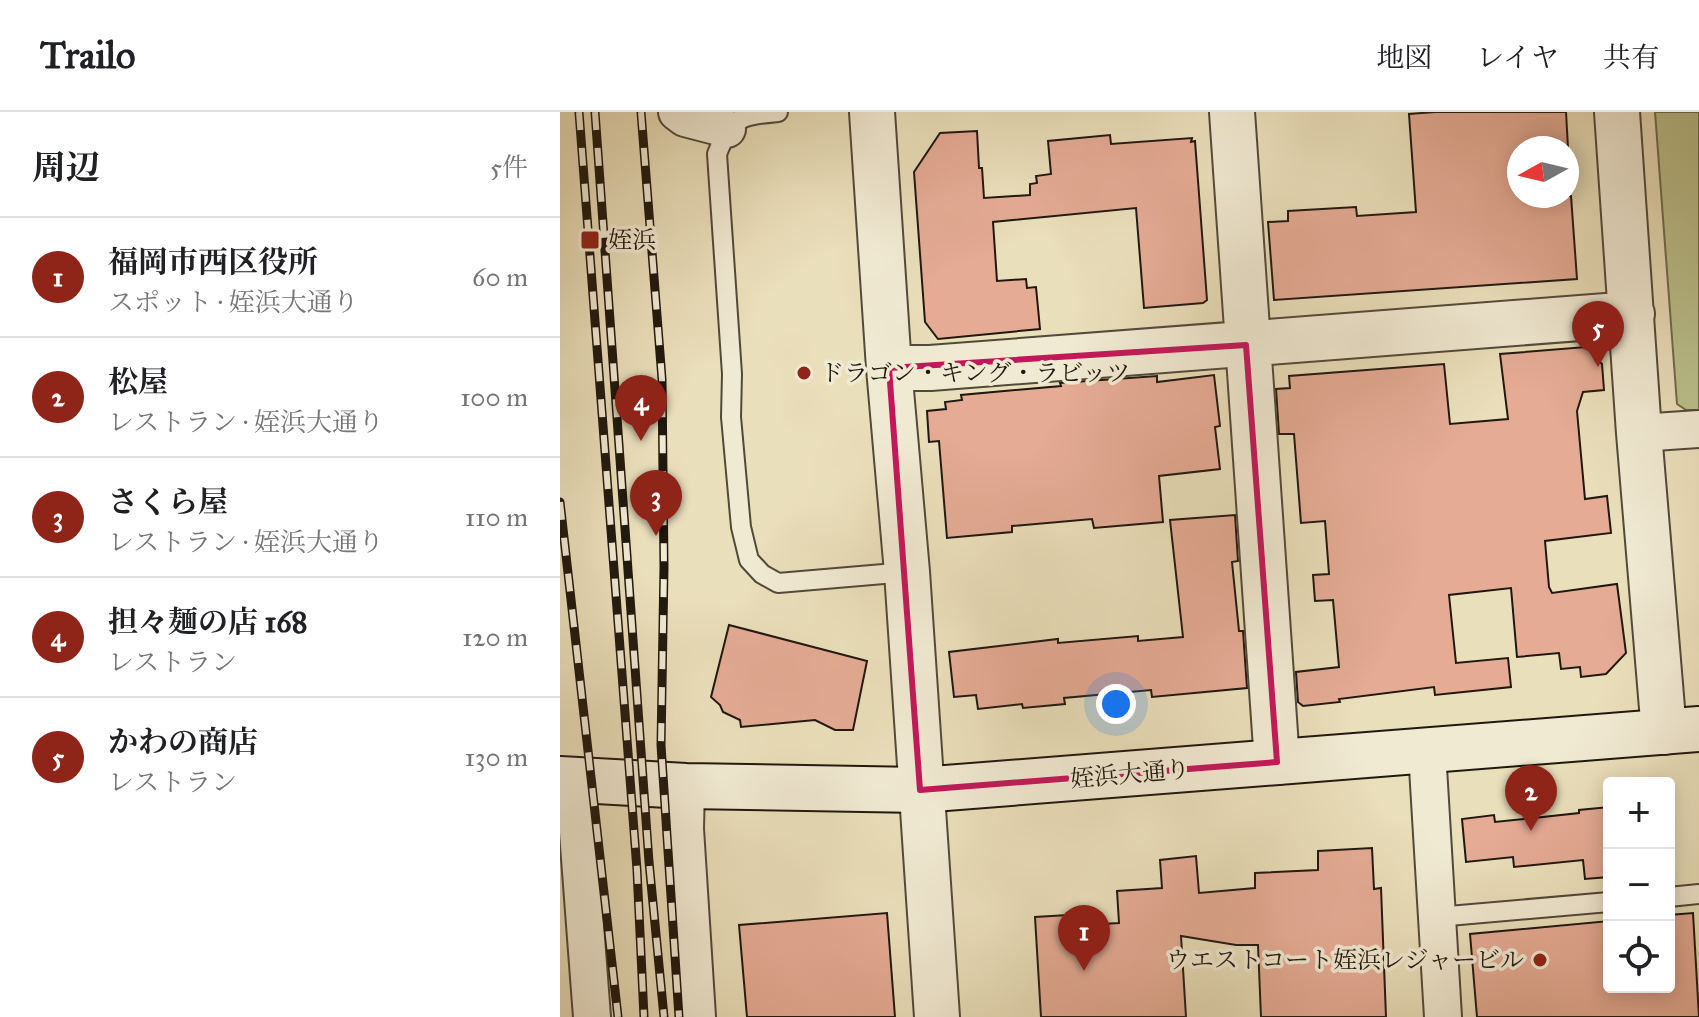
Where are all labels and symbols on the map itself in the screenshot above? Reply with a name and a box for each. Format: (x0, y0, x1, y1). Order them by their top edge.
north arrow (1507, 136, 1579, 208)
place label: 姪浜 (608, 225, 656, 255)
marker: 姪浜 (579, 229, 601, 251)
pin: 5 (1572, 301, 1624, 367)
place label: ドラゴン・キング・ラビッツ (820, 358, 1130, 388)
marker: ドラゴン・キング・ラビッツ (795, 364, 813, 382)
pin: 4 (615, 375, 667, 441)
pin: 3 (630, 470, 682, 536)
your location (1096, 684, 1136, 724)
street label: 姪浜大通り (1069, 754, 1191, 794)
pin: 2 (1505, 765, 1557, 831)
pin: 1 (1058, 905, 1110, 971)
place label: ウエストコート姪浜レジャービル (1166, 945, 1524, 975)
marker: ウエストコート姪浜レジャービル (1531, 951, 1549, 969)

